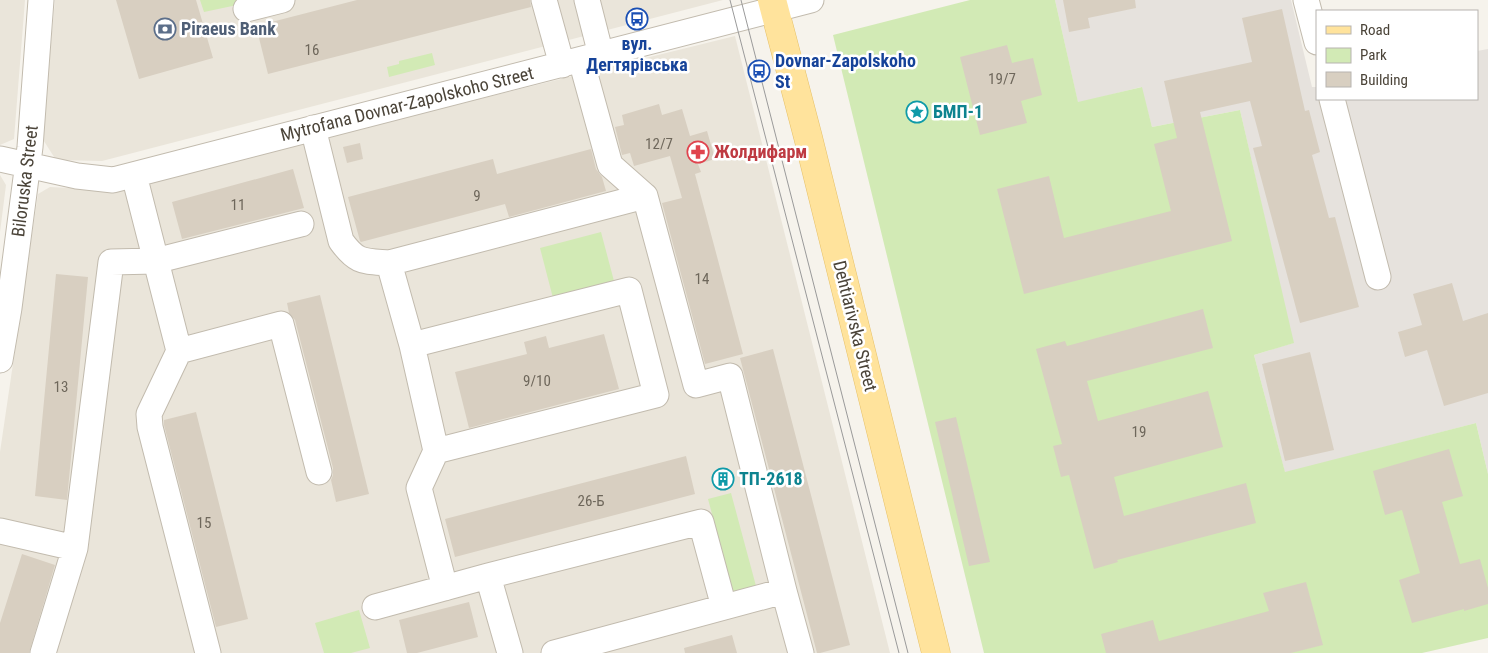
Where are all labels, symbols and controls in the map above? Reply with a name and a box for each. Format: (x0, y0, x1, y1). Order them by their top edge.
bus stop icon: вул. Дегтярівська (625, 7, 649, 31)
legend (1316, 10, 1478, 100)
bank icon: Piraeus Bank (153, 17, 177, 41)
place label: Piraeus Bank (181, 18, 276, 39)
text: Road (1360, 21, 1390, 39)
place label: вул. Дегтярівська (586, 33, 688, 75)
house number: 16 (305, 41, 319, 59)
text: Park (1360, 46, 1387, 64)
place label: Dovnar-Zapolskoho St (775, 50, 916, 92)
bus stop icon: Dovnar-Zapolskoho St (747, 59, 771, 83)
street label: Mytrofana Dovnar-Zapolskoho Street (278, 62, 536, 145)
house number: 19/7 (988, 70, 1016, 88)
text: Building (1360, 71, 1408, 89)
place icon: БМП-1 (905, 100, 929, 124)
place label: БМП-1 (933, 101, 983, 122)
street label: Biloruska Street (7, 124, 42, 238)
house number: 12/7 (645, 135, 673, 153)
pharmacy icon: Жолдифарм (686, 140, 710, 164)
place label: Жолдифарм (714, 141, 807, 162)
house number: 9 (473, 187, 481, 205)
house number: 11 (231, 196, 245, 214)
street label: Dehtiarivska Street (829, 258, 882, 393)
house number: 14 (695, 270, 709, 288)
house number: 9/10 (523, 372, 551, 390)
house number: 13 (54, 378, 68, 396)
house number: 19 (1132, 423, 1146, 441)
building icon: ТП-2618 (711, 467, 735, 491)
place label: ТП-2618 (739, 468, 803, 489)
house number: 26-Б (578, 492, 604, 510)
house number: 15 (197, 514, 211, 532)

